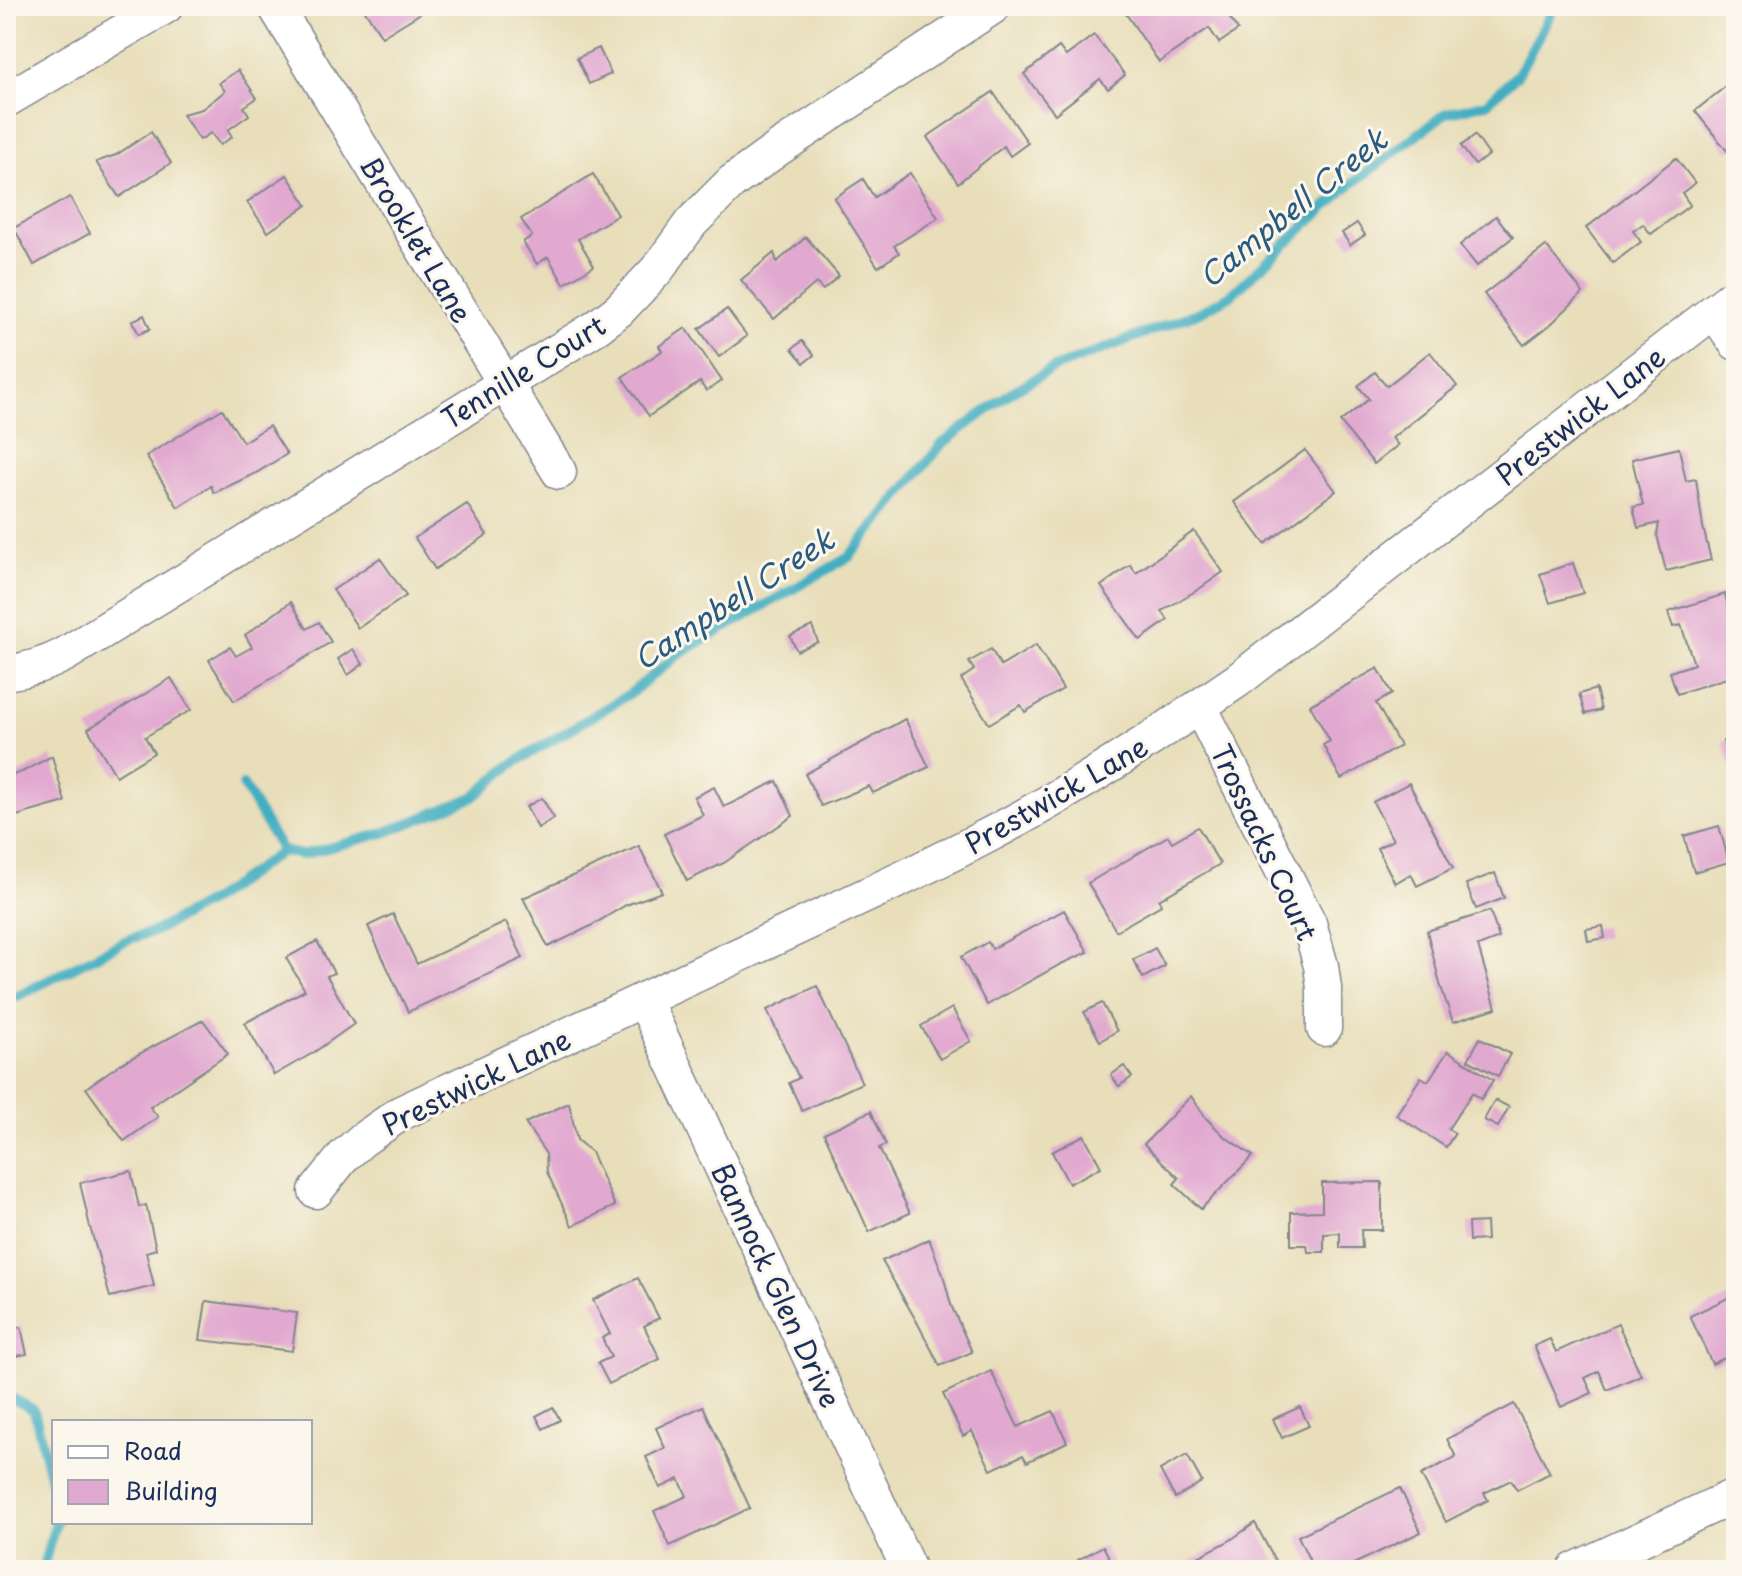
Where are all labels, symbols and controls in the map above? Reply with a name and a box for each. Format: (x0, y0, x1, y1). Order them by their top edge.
water label: Campbell Creek (1188, 116, 1397, 297)
street label: Brooklet Lane (350, 147, 484, 331)
street label: Tennille Court (433, 303, 613, 439)
street label: Prestwick Lane (1486, 335, 1674, 495)
water label: Campbell Creek (624, 515, 844, 680)
street label: Prestwick Lane (956, 724, 1156, 864)
street label: Trossacks Court (1201, 737, 1329, 947)
street label: Prestwick Lane (374, 1017, 578, 1145)
street label: Bannock Glen Drive (701, 1156, 853, 1414)
legend (52, 1420, 312, 1524)
text: Road (124, 1432, 182, 1468)
text: Building (124, 1472, 218, 1508)

